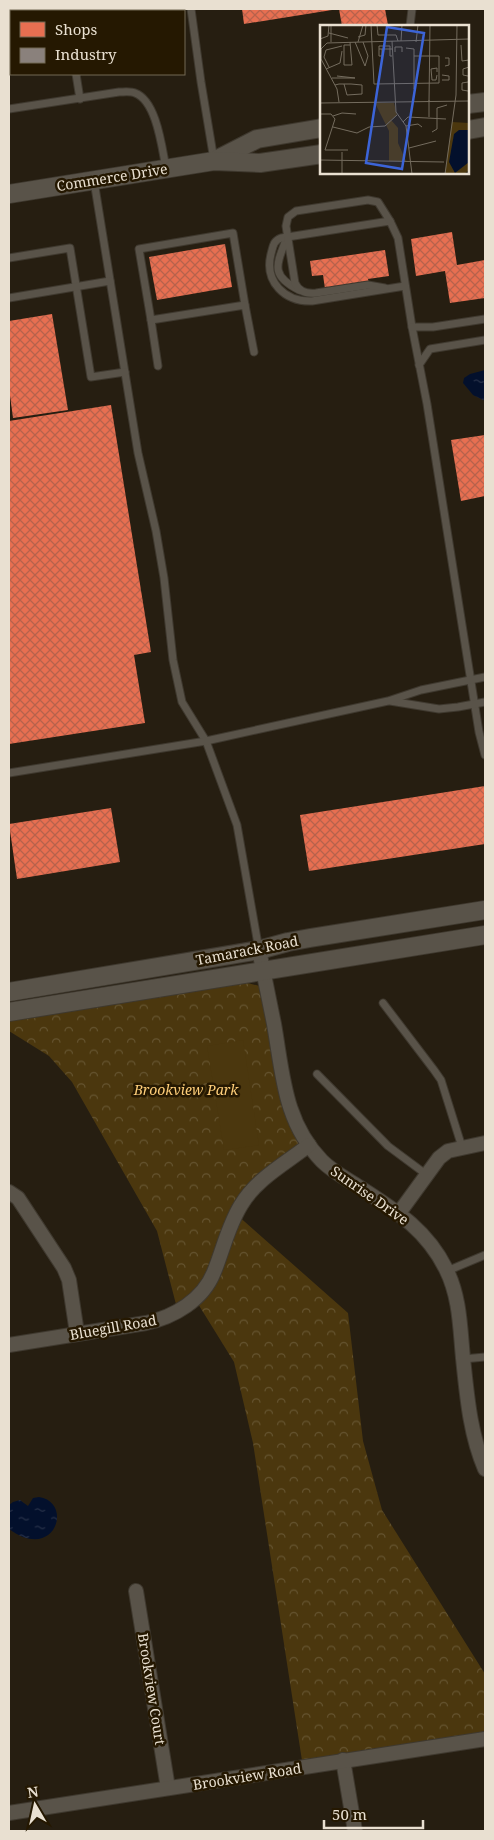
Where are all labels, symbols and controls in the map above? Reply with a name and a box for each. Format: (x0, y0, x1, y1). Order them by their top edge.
legend (10, 10, 185, 75)
text: Shops (55, 19, 98, 39)
inset map (320, 25, 469, 174)
text: Industry (55, 44, 117, 64)
street label: Commerce Drive (55, 159, 169, 195)
street label: Tamarack Road (194, 931, 300, 969)
park label: Brookview Park (133, 1080, 239, 1099)
street label: Sunrise Drive (327, 1161, 413, 1229)
street label: Bluegill Road (68, 1310, 158, 1344)
street label: Brookview Court (134, 1632, 170, 1746)
street label: Brookview Road (191, 1758, 303, 1794)
north arrow (10, 1780, 60, 1830)
text: N (26, 1781, 40, 1802)
scale bar (324, 1798, 423, 1830)
text: 50 m (332, 1804, 367, 1824)

